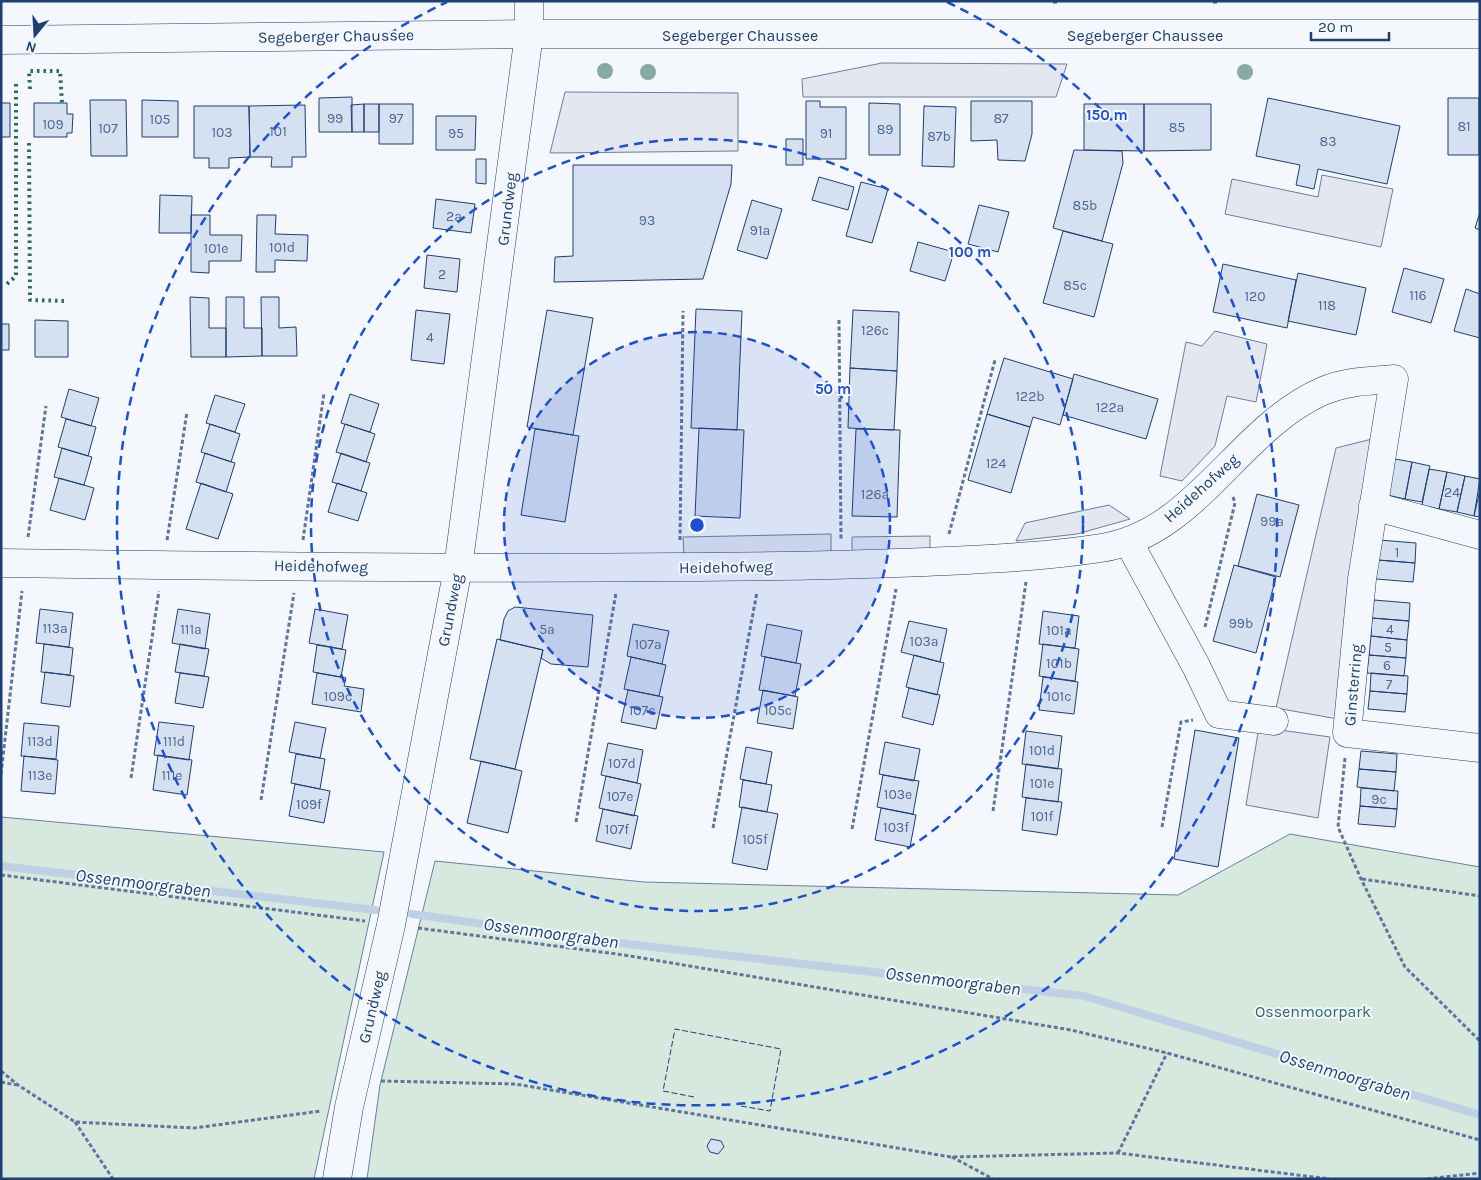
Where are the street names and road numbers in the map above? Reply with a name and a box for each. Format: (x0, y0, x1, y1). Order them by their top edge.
street label: Segeberger Chaussee (258, 25, 414, 47)
street label: Segeberger Chaussee (662, 26, 818, 45)
street label: Segeberger Chaussee (1067, 26, 1223, 45)
street label: Grundweg (493, 171, 521, 247)
street label: Heidehofweg (1160, 449, 1242, 527)
street label: Heidehofweg (274, 556, 368, 576)
street label: Heidehofweg (679, 557, 773, 577)
street label: Grundweg (434, 572, 466, 648)
street label: Ginsterring (1340, 643, 1366, 727)
street label: Grundweg (354, 969, 390, 1045)

